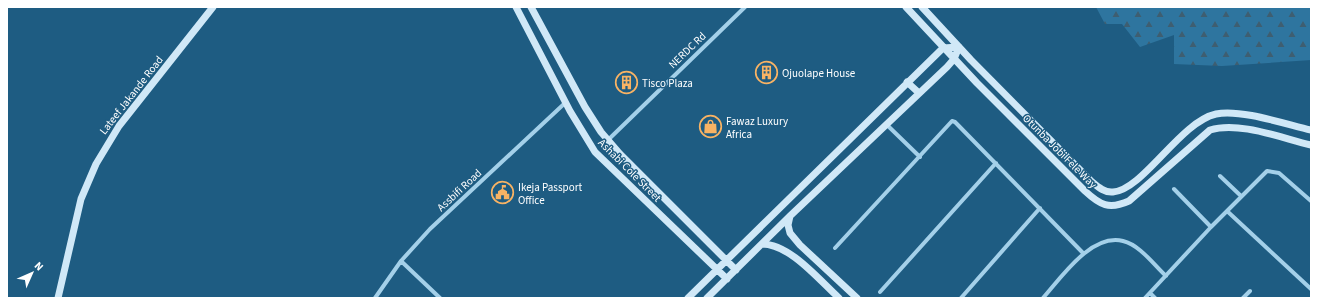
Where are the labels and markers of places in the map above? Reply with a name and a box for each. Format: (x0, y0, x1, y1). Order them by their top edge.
building icon: Ojuolape House (753, 60, 779, 86)
place label: Ojuolape House (782, 66, 856, 81)
building icon: Tisco Plaza (613, 70, 639, 96)
place label: Tisco Plaza (642, 76, 693, 91)
shop icon: Fawaz Luxury Africa (697, 114, 723, 140)
place label: Fawaz Luxury Africa (726, 114, 788, 142)
public building icon: Ikeja Passport Office (490, 180, 516, 206)
place label: Ikeja Passport Office (518, 180, 582, 208)

